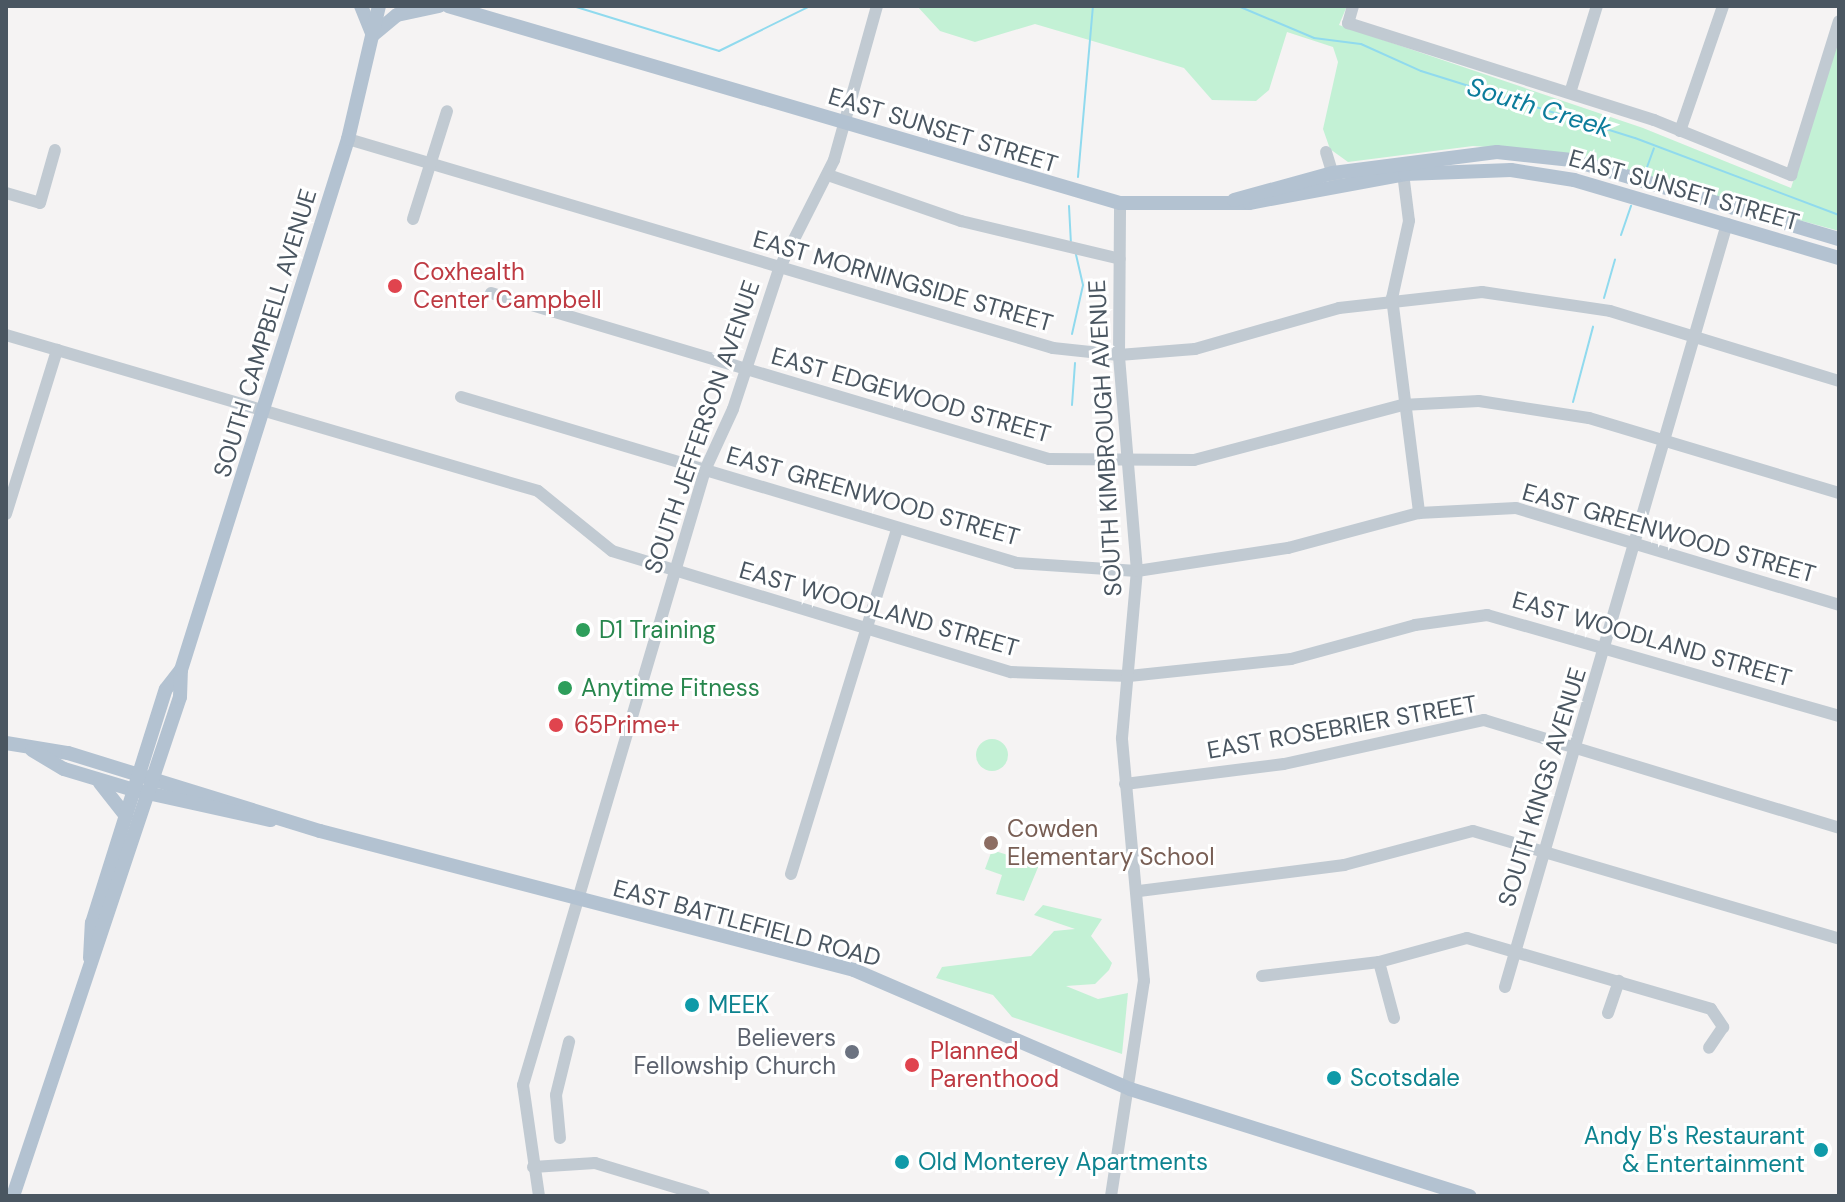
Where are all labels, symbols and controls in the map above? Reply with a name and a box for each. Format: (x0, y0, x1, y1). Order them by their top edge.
water label: South Creek (1463, 71, 1615, 145)
street label: EAST SUNSET STREET (825, 81, 1061, 179)
street label: EAST SUNSET STREET (1566, 143, 1802, 237)
street label: SOUTH CAMPBELL AVENUE (207, 185, 323, 481)
street label: EAST MORNINGSIDE STREET (750, 224, 1056, 338)
place label: Coxhealth Center Campbell (413, 258, 602, 314)
marker: Coxhealth Center Campbell (384, 275, 406, 297)
street label: SOUTH JEFFERSON AVENUE (638, 277, 766, 577)
street label: SOUTH KIMBROUGH AVENUE (1082, 279, 1128, 597)
street label: EAST EDGEWOOD STREET (768, 341, 1054, 449)
street label: EAST GREENWOOD STREET (723, 440, 1023, 552)
street label: EAST GREENWOOD STREET (1519, 477, 1819, 589)
street label: EAST WOODLAND STREET (736, 555, 1022, 663)
street label: EAST WOODLAND STREET (1509, 585, 1795, 693)
place label: D1 Training (599, 616, 716, 644)
marker: D1 Training (574, 621, 592, 639)
street label: SOUTH KINGS AVENUE (1492, 664, 1592, 910)
place label: Anytime Fitness (581, 674, 760, 702)
marker: Anytime Fitness (556, 679, 574, 697)
street label: EAST ROSEBRIER STREET (1205, 689, 1479, 765)
place label: 65Prime+ (574, 711, 680, 739)
marker: 65Prime+ (545, 714, 567, 736)
place label: Cowden Elementary School (1007, 815, 1215, 871)
marker: Cowden Elementary School (982, 834, 1000, 852)
street label: EAST BATTLEFIELD ROAD (610, 873, 884, 973)
place label: MEEK (708, 991, 769, 1019)
marker: MEEK (683, 996, 701, 1014)
place label: Believers Fellowship Church (634, 1024, 836, 1080)
place label: Planned Parenthood (930, 1037, 1059, 1093)
marker: Believers Fellowship Church (843, 1043, 861, 1061)
marker: Planned Parenthood (901, 1054, 923, 1076)
place label: Scotsdale (1350, 1064, 1460, 1092)
marker: Scotsdale (1325, 1069, 1343, 1087)
place label: Andy B's Restaurant & Entertainment (1584, 1122, 1805, 1178)
marker: Andy B's Restaurant & Entertainment (1812, 1141, 1830, 1159)
place label: Old Monterey Apartments (918, 1148, 1208, 1176)
marker: Old Monterey Apartments (893, 1153, 911, 1171)

